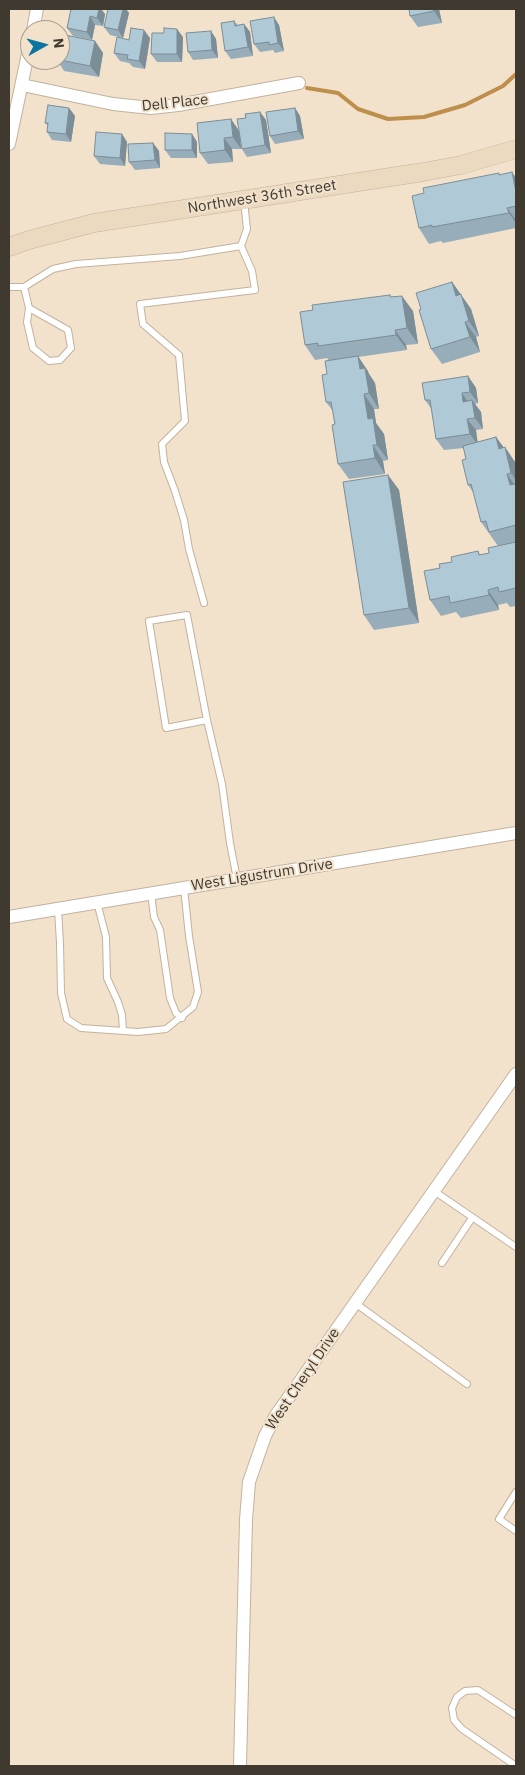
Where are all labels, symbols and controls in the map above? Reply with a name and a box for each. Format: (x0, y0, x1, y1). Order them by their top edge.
north arrow (20, 20, 70, 70)
text: N (49, 37, 68, 49)
street label: Dell Place (141, 91, 209, 115)
street label: Northwest 36th Street (186, 176, 338, 218)
street label: West Ligustrum Drive (190, 855, 334, 895)
street label: West Cheryl Drive (262, 1325, 344, 1433)

